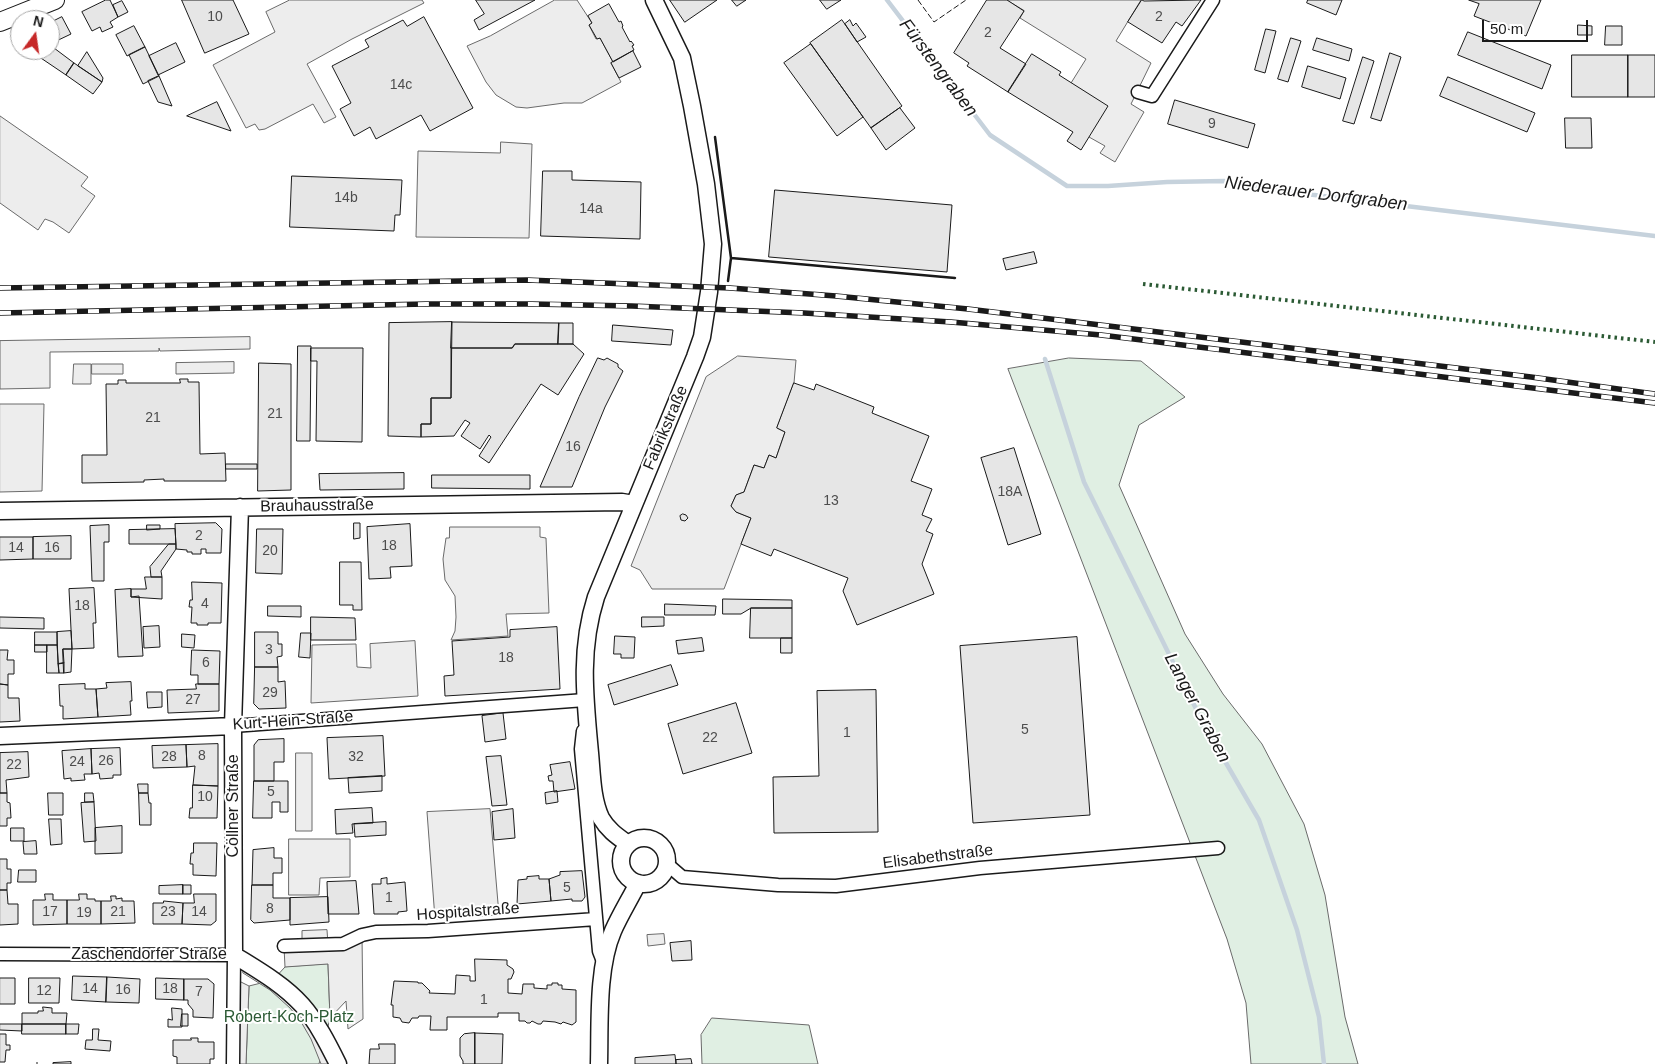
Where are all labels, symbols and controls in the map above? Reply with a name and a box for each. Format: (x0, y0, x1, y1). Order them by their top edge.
house number: 10 (207, 9, 223, 25)
house number: 2 (1155, 9, 1163, 25)
north arrow (10, 10, 60, 60)
scale bar (1485, 10, 1591, 42)
text: N (32, 12, 45, 30)
water label: Fürstengraben (894, 15, 982, 121)
text: 50 m (1490, 20, 1523, 37)
house number: 2 (984, 25, 992, 41)
house number: 14c (390, 77, 412, 93)
house number: 9 (1208, 116, 1216, 132)
water label: Niederauer Dorfgraben (1223, 172, 1409, 216)
house number: 14b (334, 190, 358, 206)
house number: 14a (579, 201, 603, 217)
street label: Fabrikstraße (640, 383, 692, 473)
house number: 21 (267, 406, 283, 422)
house number: 21 (145, 410, 161, 426)
house number: 16 (565, 439, 581, 455)
house number: 18A (998, 484, 1022, 500)
house number: 13 (823, 493, 839, 509)
street label: Brauhausstraße (260, 495, 374, 517)
house number: 2 (195, 528, 203, 544)
house number: 18 (381, 538, 397, 554)
house number: 14 (8, 540, 24, 556)
house number: 16 (44, 540, 60, 556)
house number: 20 (262, 543, 278, 559)
house number: 4 (201, 596, 209, 612)
house number: 18 (74, 598, 90, 614)
house number: 3 (265, 642, 273, 658)
water label: Langer Graben (1159, 649, 1235, 767)
house number: 18 (498, 650, 514, 666)
house number: 6 (202, 655, 210, 671)
house number: 29 (262, 685, 278, 701)
house number: 27 (185, 692, 201, 708)
street label: Kurt-Hein-Straße (232, 707, 354, 735)
house number: 5 (1021, 722, 1029, 738)
house number: 1 (843, 725, 851, 741)
house number: 22 (702, 730, 718, 746)
house number: 8 (198, 748, 206, 764)
house number: 28 (161, 749, 177, 765)
house number: 32 (348, 749, 364, 765)
house number: 26 (98, 753, 114, 769)
house number: 24 (69, 754, 85, 770)
street label: Cöllner Straße (224, 754, 244, 858)
house number: 22 (6, 757, 22, 773)
house number: 5 (267, 784, 275, 800)
house number: 10 (197, 789, 213, 805)
street label: Elisabethstraße (882, 841, 994, 873)
house number: 5 (563, 880, 571, 896)
house number: 1 (385, 890, 393, 906)
street label: Hospitalstraße (416, 899, 520, 925)
house number: 8 (266, 901, 274, 917)
house number: 17 (42, 904, 58, 920)
house number: 21 (110, 904, 126, 920)
house number: 23 (160, 904, 176, 920)
house number: 14 (191, 904, 207, 920)
house number: 19 (76, 905, 92, 921)
street label: Zaschendorfer Straße (71, 945, 227, 965)
house number: 14 (82, 981, 98, 997)
house number: 18 (162, 981, 178, 997)
house number: 16 (115, 982, 131, 998)
house number: 12 (36, 983, 52, 999)
house number: 7 (195, 984, 203, 1000)
house number: 1 (480, 992, 488, 1008)
park label: Robert-Koch-Platz (224, 1008, 354, 1028)

